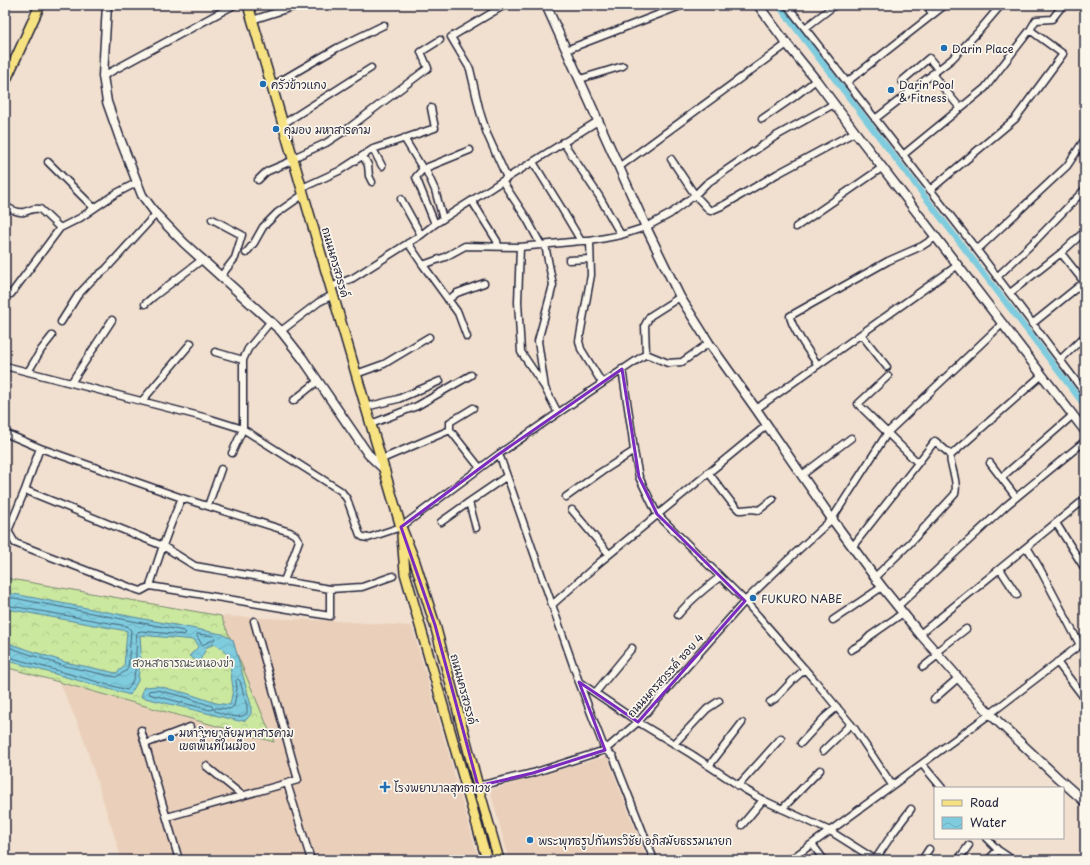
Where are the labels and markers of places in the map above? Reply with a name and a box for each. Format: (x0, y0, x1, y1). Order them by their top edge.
place label: Darin Place (952, 40, 1014, 57)
marker: Darin Place (939, 43, 949, 53)
place label: ครัวข้าวแกง (271, 76, 327, 93)
place label: Darin Pool & Fitness (899, 76, 954, 106)
marker: ครัวข้าวแกง (258, 79, 268, 89)
marker: Darin Pool & Fitness (886, 85, 896, 95)
place label: คุมอง มหาสารคาม (284, 121, 371, 139)
marker: คุมอง มหาสารคาม (271, 124, 281, 134)
place label: FUKURO NABE (761, 590, 842, 607)
marker: FUKURO NABE (748, 593, 758, 603)
place label: มหาวิทยาลัยมหาสารคาม เขตพื้นที่ในเมือง (179, 724, 294, 754)
marker: มหาวิทยาลัยมหาสารคาม เขตพื้นที่ในเมือง (166, 733, 176, 743)
place label: โรงพยาบาลสุทธาเวช (394, 779, 491, 797)
marker: โรงพยาบาลสุทธาเวช (379, 781, 391, 793)
place label: พระพุทธรูปกันทรวิชัย อภิสมัยธรรมนายก (538, 832, 732, 850)
marker: พระพุทธรูปกันทรวิชัย อภิสมัยธรรมนายก (525, 835, 535, 845)

